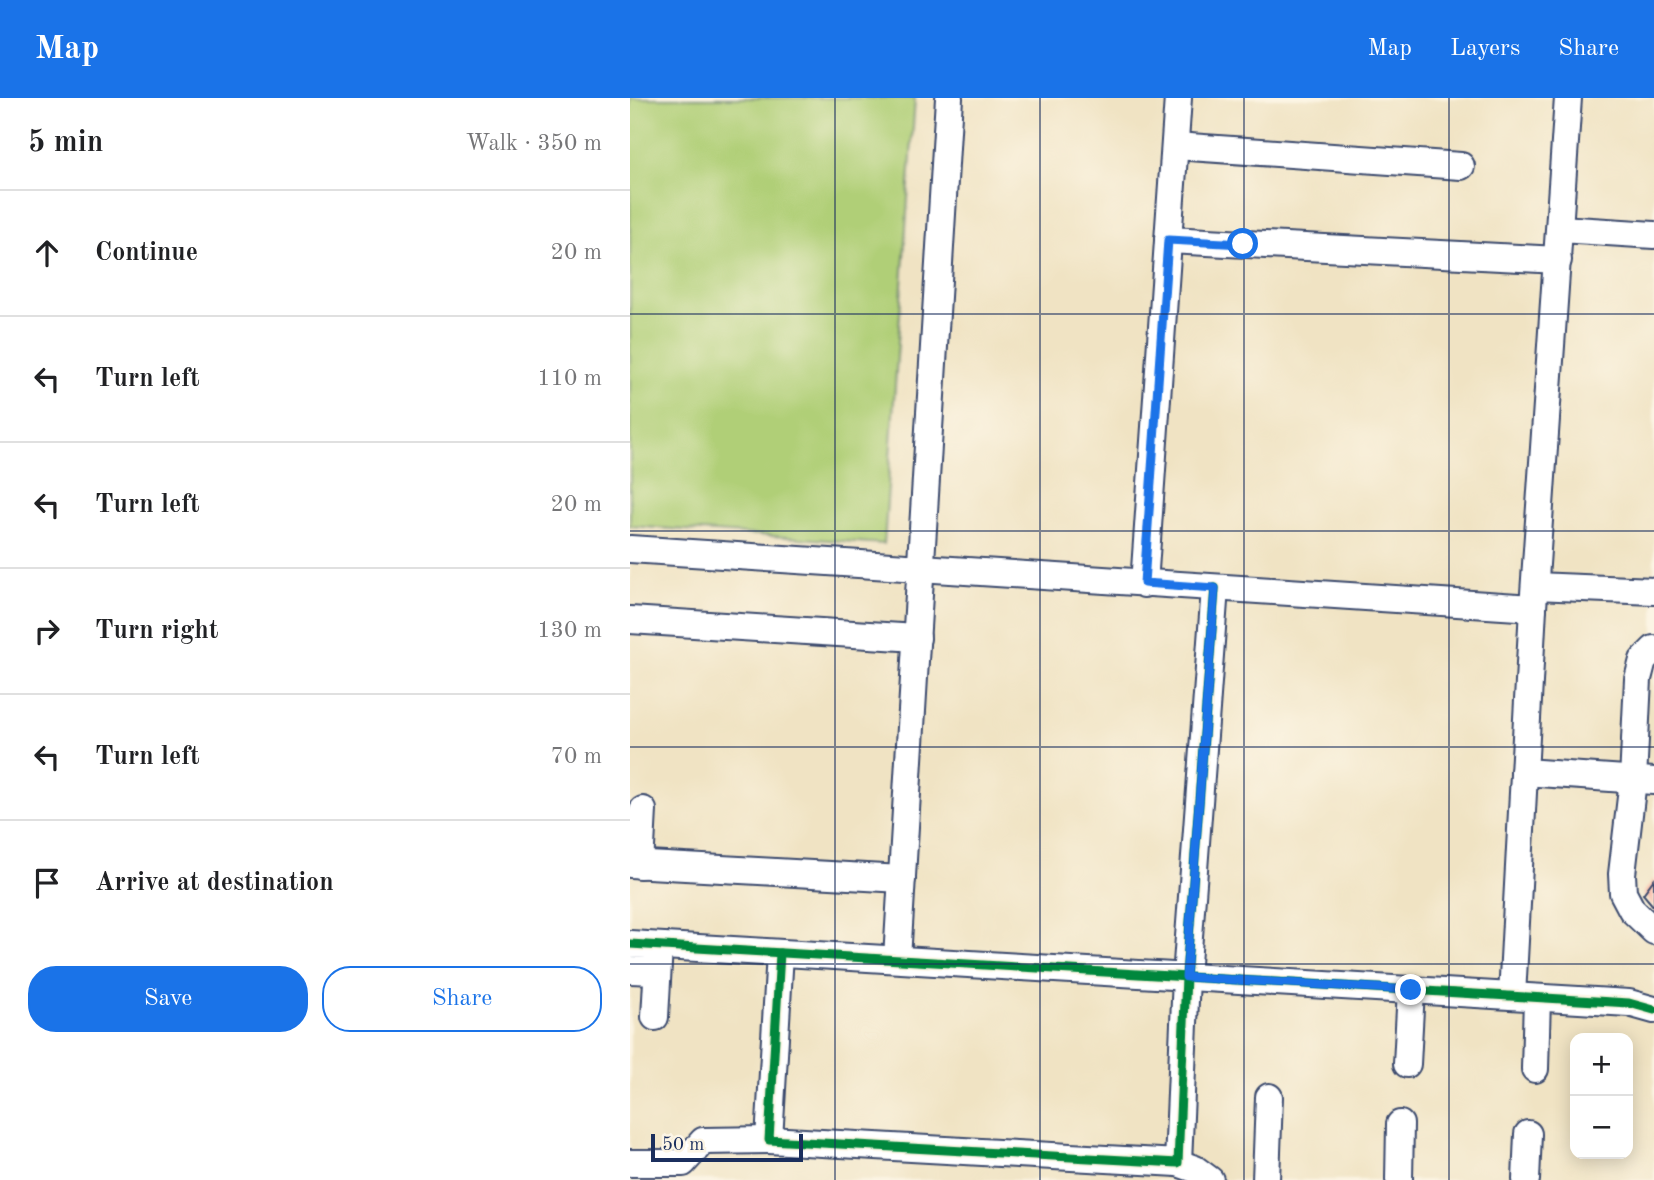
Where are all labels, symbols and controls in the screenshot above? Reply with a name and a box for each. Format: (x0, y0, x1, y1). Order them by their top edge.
text: Map (35, 33, 99, 66)
text: Map (1368, 37, 1412, 61)
text: Layers (1450, 37, 1520, 61)
text: Share (1558, 37, 1619, 61)
text: 5 min (28, 128, 103, 158)
text: Walk · 350 m (466, 132, 602, 155)
route start (1227, 228, 1258, 259)
icon: ahead (28, 234, 66, 272)
text: Continue (95, 240, 198, 266)
text: 20 m (551, 241, 602, 264)
icon: left (28, 360, 66, 398)
text: Turn left (95, 366, 200, 392)
text: 110 m (537, 367, 602, 390)
icon: left (28, 486, 66, 524)
text: Turn left (95, 492, 200, 518)
text: 20 m (551, 493, 602, 516)
icon: right (28, 612, 66, 650)
text: Turn right (95, 618, 218, 644)
text: 130 m (537, 619, 602, 642)
icon: left (28, 738, 66, 776)
text: Turn left (95, 744, 200, 770)
text: 70 m (551, 745, 602, 768)
icon: arrive (28, 864, 66, 902)
text: Arrive at destination (95, 870, 334, 896)
button: Save (28, 966, 308, 1032)
button: Share (322, 966, 602, 1032)
route end (1395, 974, 1426, 1005)
map controls (1570, 1033, 1633, 1159)
button: + (1570, 1033, 1633, 1096)
button: − (1570, 1096, 1633, 1159)
scale bar (651, 1131, 803, 1163)
text: 50 m (662, 1136, 704, 1155)

